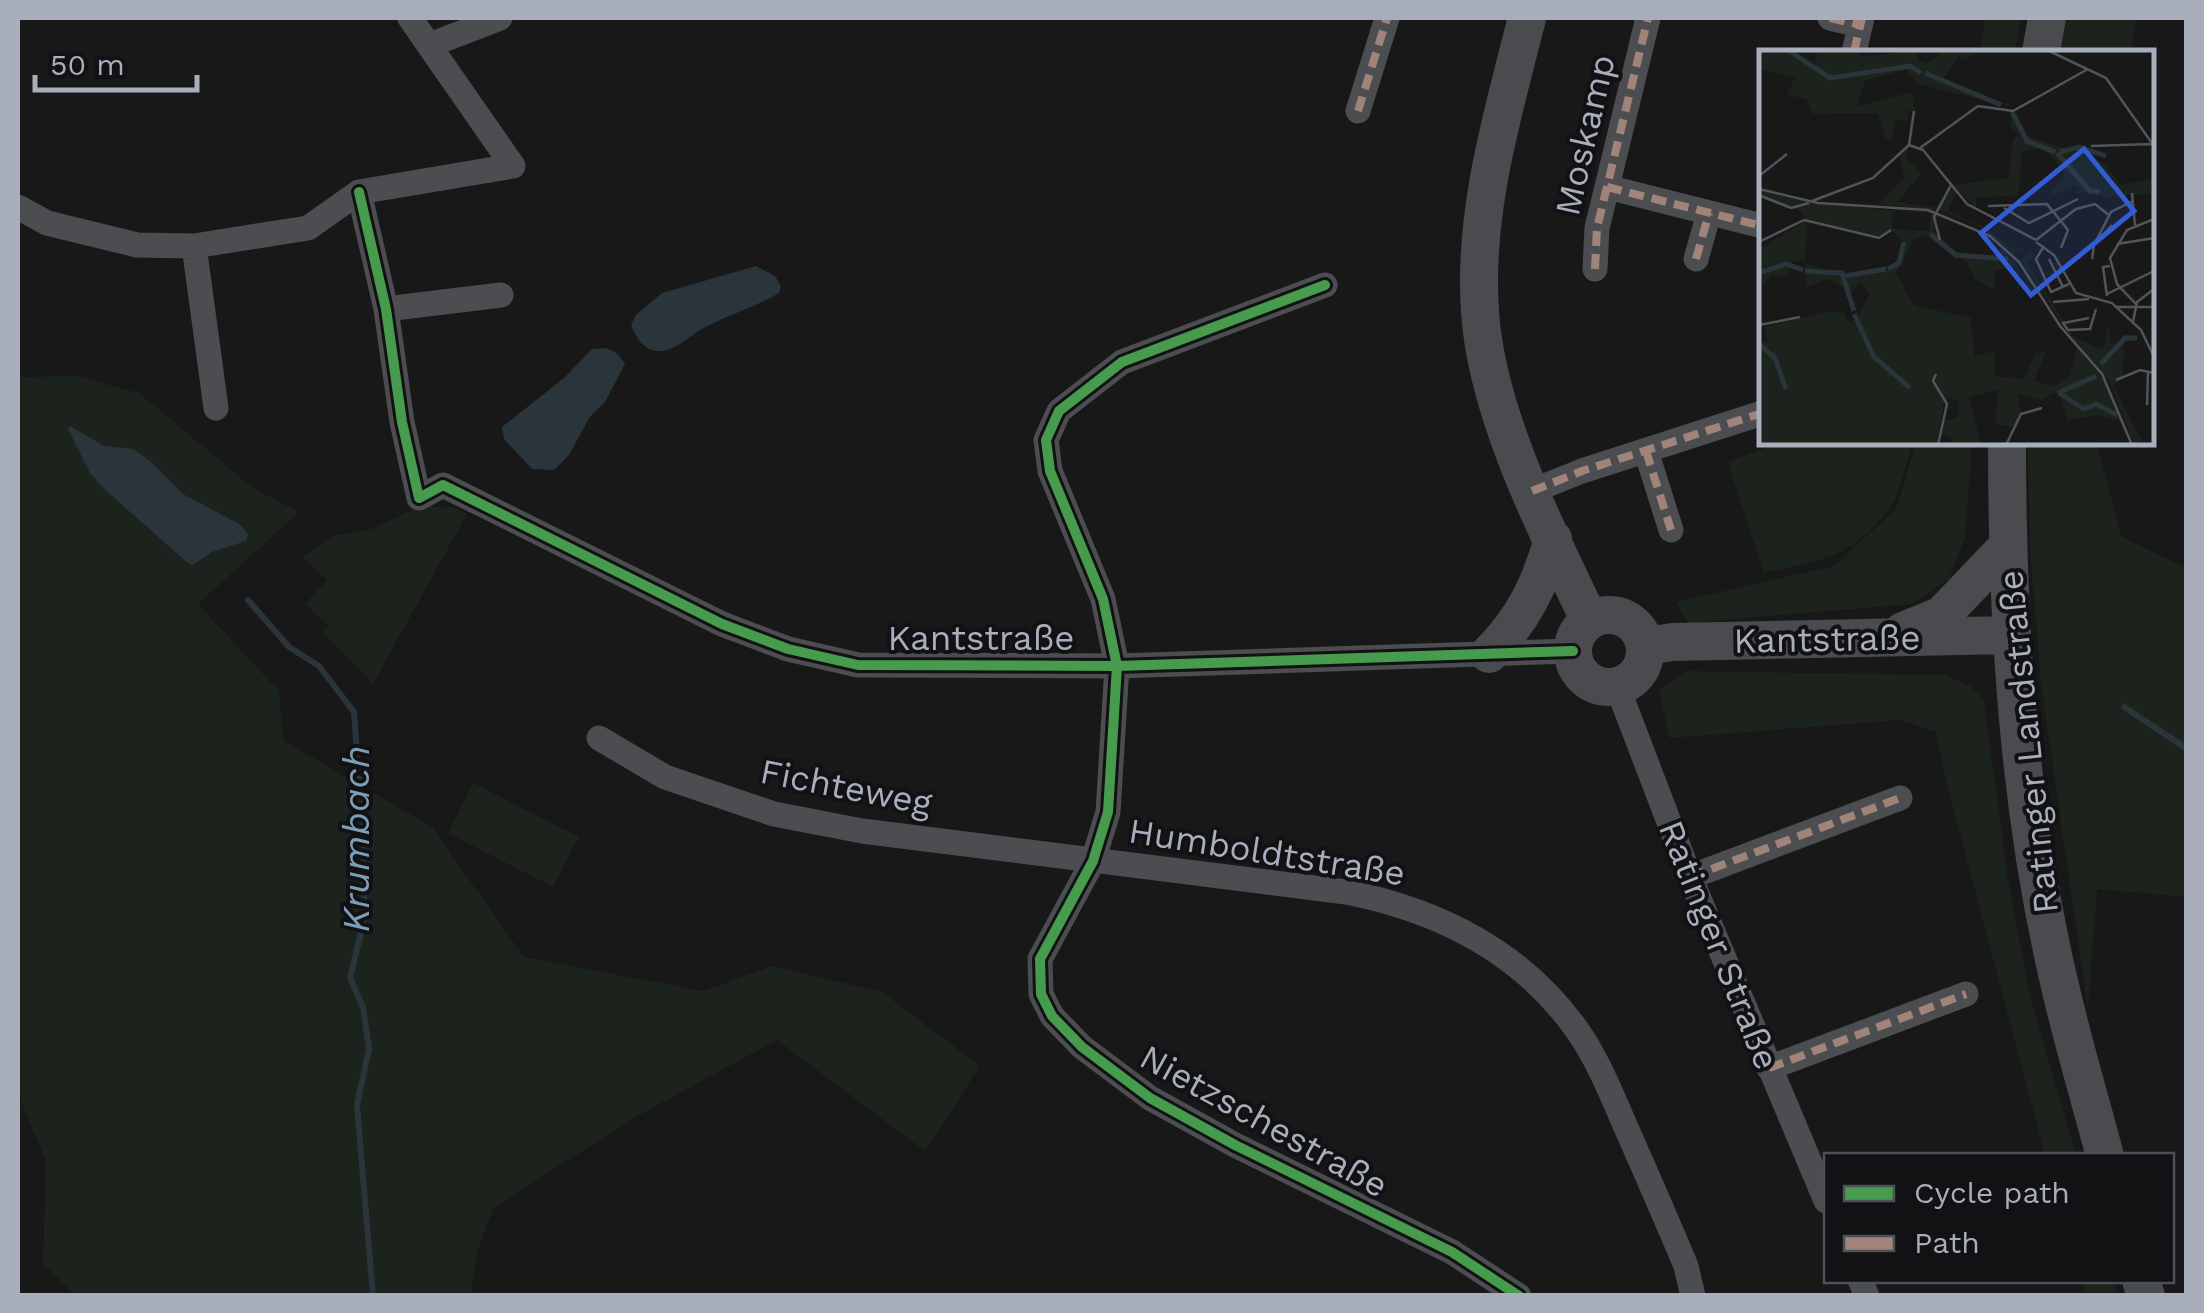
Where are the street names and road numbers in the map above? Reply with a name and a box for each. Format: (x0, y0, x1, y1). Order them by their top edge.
street label: Moskamp (1546, 51, 1624, 219)
street label: Ratinger Landstraße (1989, 568, 2067, 916)
street label: Kantstraße (1733, 616, 1921, 662)
street label: Kantstraße (888, 617, 1074, 659)
street label: Fichteweg (757, 750, 936, 824)
street label: Humboldtstraße (1126, 809, 1408, 895)
street label: Ratinger Straße (1650, 814, 1788, 1076)
street label: Nietzschestraße (1133, 1036, 1395, 1206)

